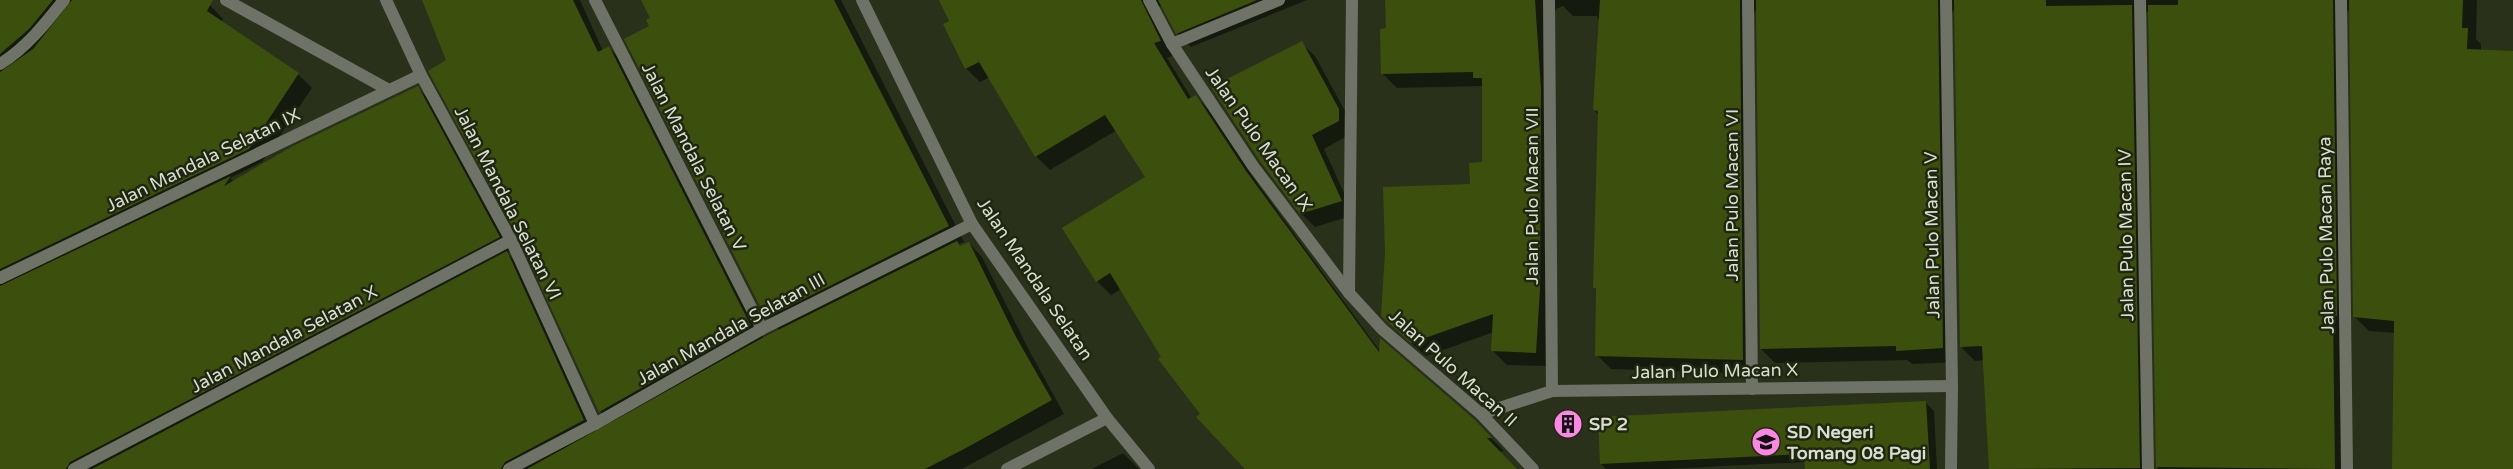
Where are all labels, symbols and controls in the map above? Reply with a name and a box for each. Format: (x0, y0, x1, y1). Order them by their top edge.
street label: Jalan Mandala Selatan V (637, 59, 751, 255)
street label: Jalan Pulo Macan IX (1201, 62, 1317, 216)
street label: Jalan Mandala Selatan IX (102, 103, 304, 217)
street label: Jalan Mandala Selatan VI (450, 103, 566, 303)
street label: Jalan Pulo Macan VII (1521, 107, 1543, 285)
street label: Jalan Pulo Macan VI (1721, 109, 1743, 281)
street label: Jalan Pulo Macan Raya (2313, 136, 2339, 334)
street label: Jalan Pulo Macan IV (2113, 148, 2139, 321)
street label: Jalan Pulo Macan V (1920, 151, 1944, 319)
street label: Jalan Mandala Selatan (972, 193, 1098, 365)
street label: Jalan Mandala Selatan III (633, 268, 829, 390)
street label: Jalan Mandala Selatan X (187, 280, 381, 398)
street label: Jalan Pulo Macan II (1384, 305, 1522, 431)
street label: Jalan Pulo Macan X (1631, 359, 1799, 383)
building icon: SP 2 (1552, 408, 1584, 440)
place label: SP 2 (1589, 413, 1628, 435)
place label: SD Negeri Tomang 08 Pagi (1786, 421, 1926, 464)
school or university icon: SD Negeri Tomang 08 Pagi (1750, 426, 1782, 458)

